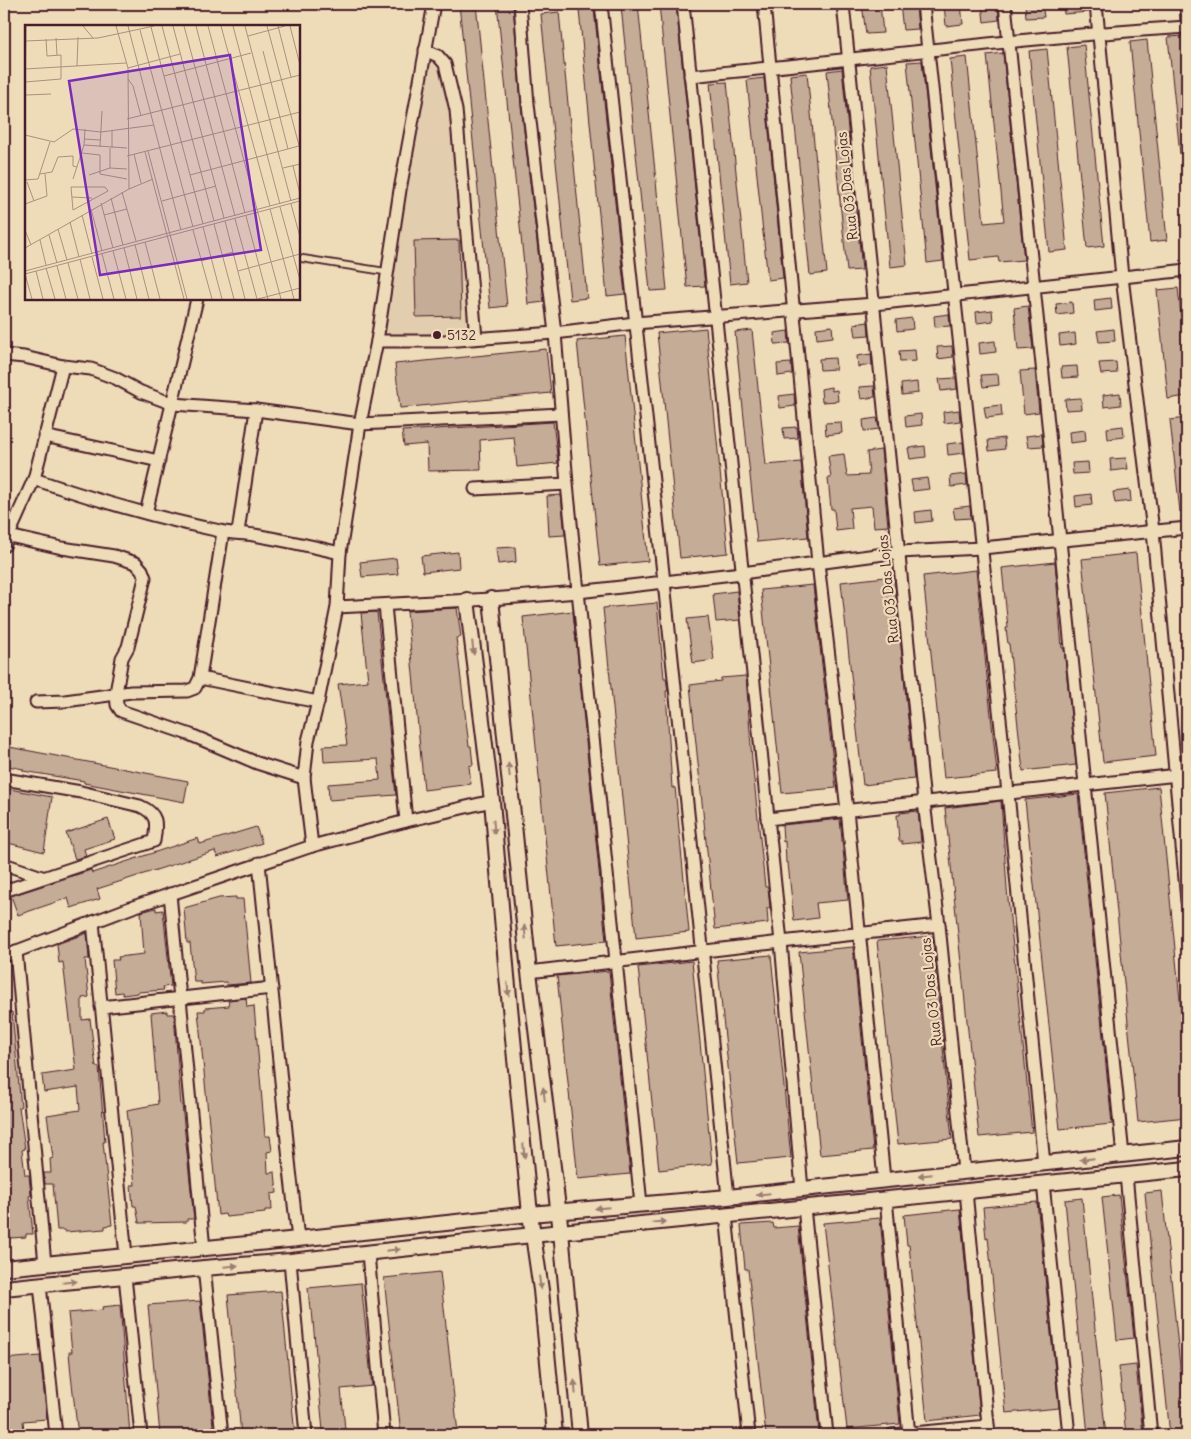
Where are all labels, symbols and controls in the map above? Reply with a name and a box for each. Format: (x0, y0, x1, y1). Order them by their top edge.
inset map (25, 25, 300, 300)
street label: Rua 03 Das Lojas (832, 131, 862, 241)
place label: 5132 (447, 326, 477, 344)
marker: 5132 (431, 329, 443, 341)
street label: Rua 03 Das Lojas (873, 534, 903, 644)
one-way arrow (469, 641, 477, 657)
one-way arrow (505, 762, 513, 778)
one-way arrow (491, 819, 499, 835)
one-way arrow (521, 924, 529, 940)
street label: Rua 03 Das Lojas (916, 937, 946, 1047)
one-way arrow (505, 981, 513, 997)
one-way arrow (540, 1085, 548, 1101)
one-way arrow (520, 1143, 528, 1159)
one-way arrow (1078, 1155, 1094, 1163)
one-way arrow (917, 1171, 933, 1179)
one-way arrow (755, 1190, 771, 1198)
one-way arrow (593, 1204, 609, 1212)
one-way arrow (651, 1218, 667, 1226)
one-way arrow (385, 1246, 401, 1254)
one-way arrow (224, 1262, 240, 1270)
one-way arrow (536, 1276, 544, 1292)
one-way arrow (62, 1278, 78, 1286)
one-way arrow (571, 1378, 579, 1394)

